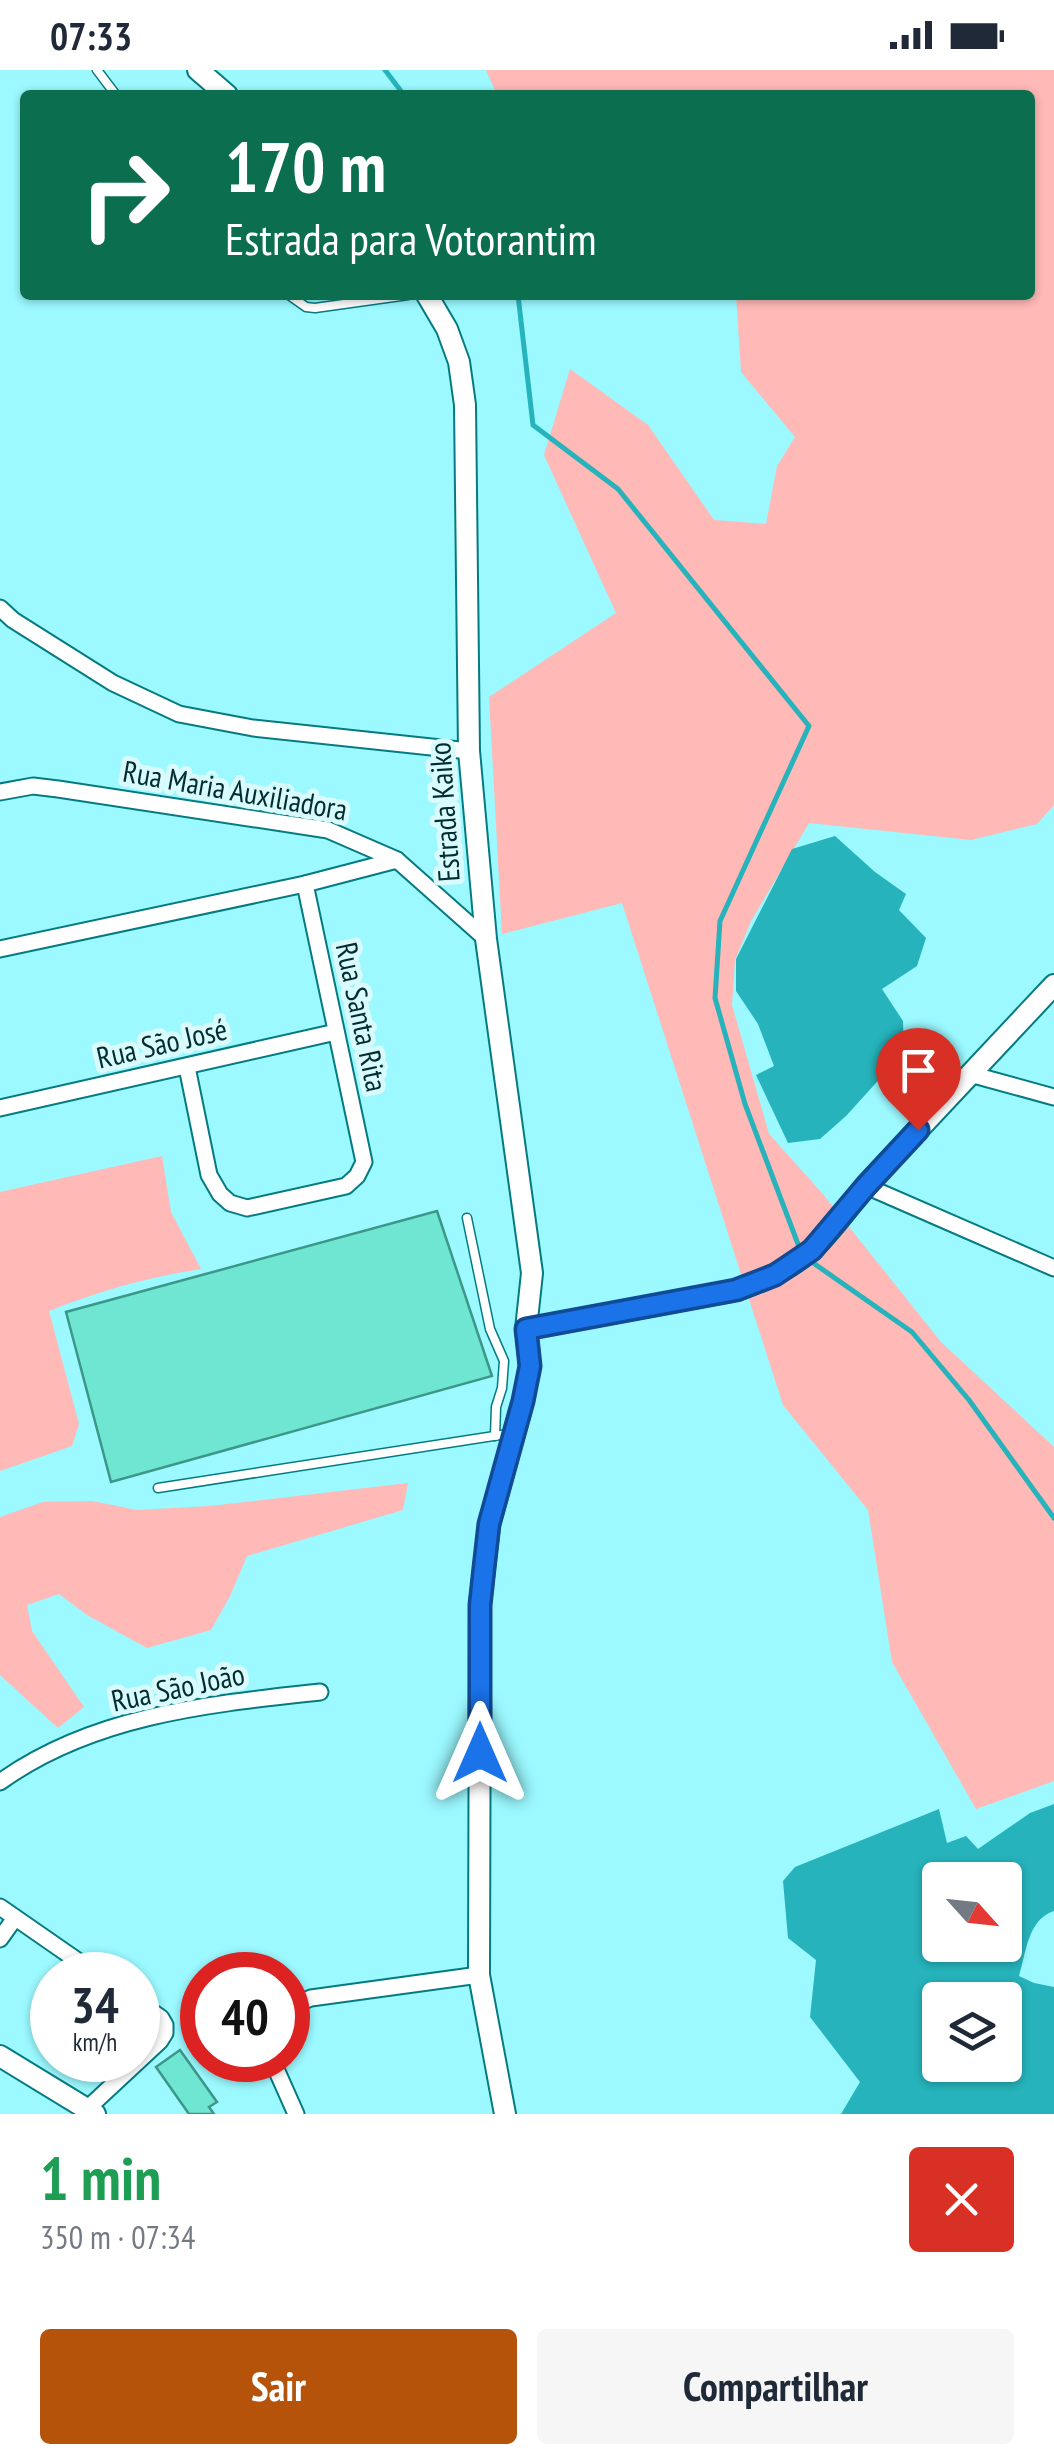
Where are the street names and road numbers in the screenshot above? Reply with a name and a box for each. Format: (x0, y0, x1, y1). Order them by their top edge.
street label: Estrada Kaiko (419, 741, 468, 883)
street label: Rua Maria Auxiliadora (120, 751, 350, 828)
street label: Rua Santa Rita (328, 939, 397, 1095)
street label: Rua São José (93, 1009, 231, 1076)
street label: Rua São João (108, 1653, 248, 1720)

